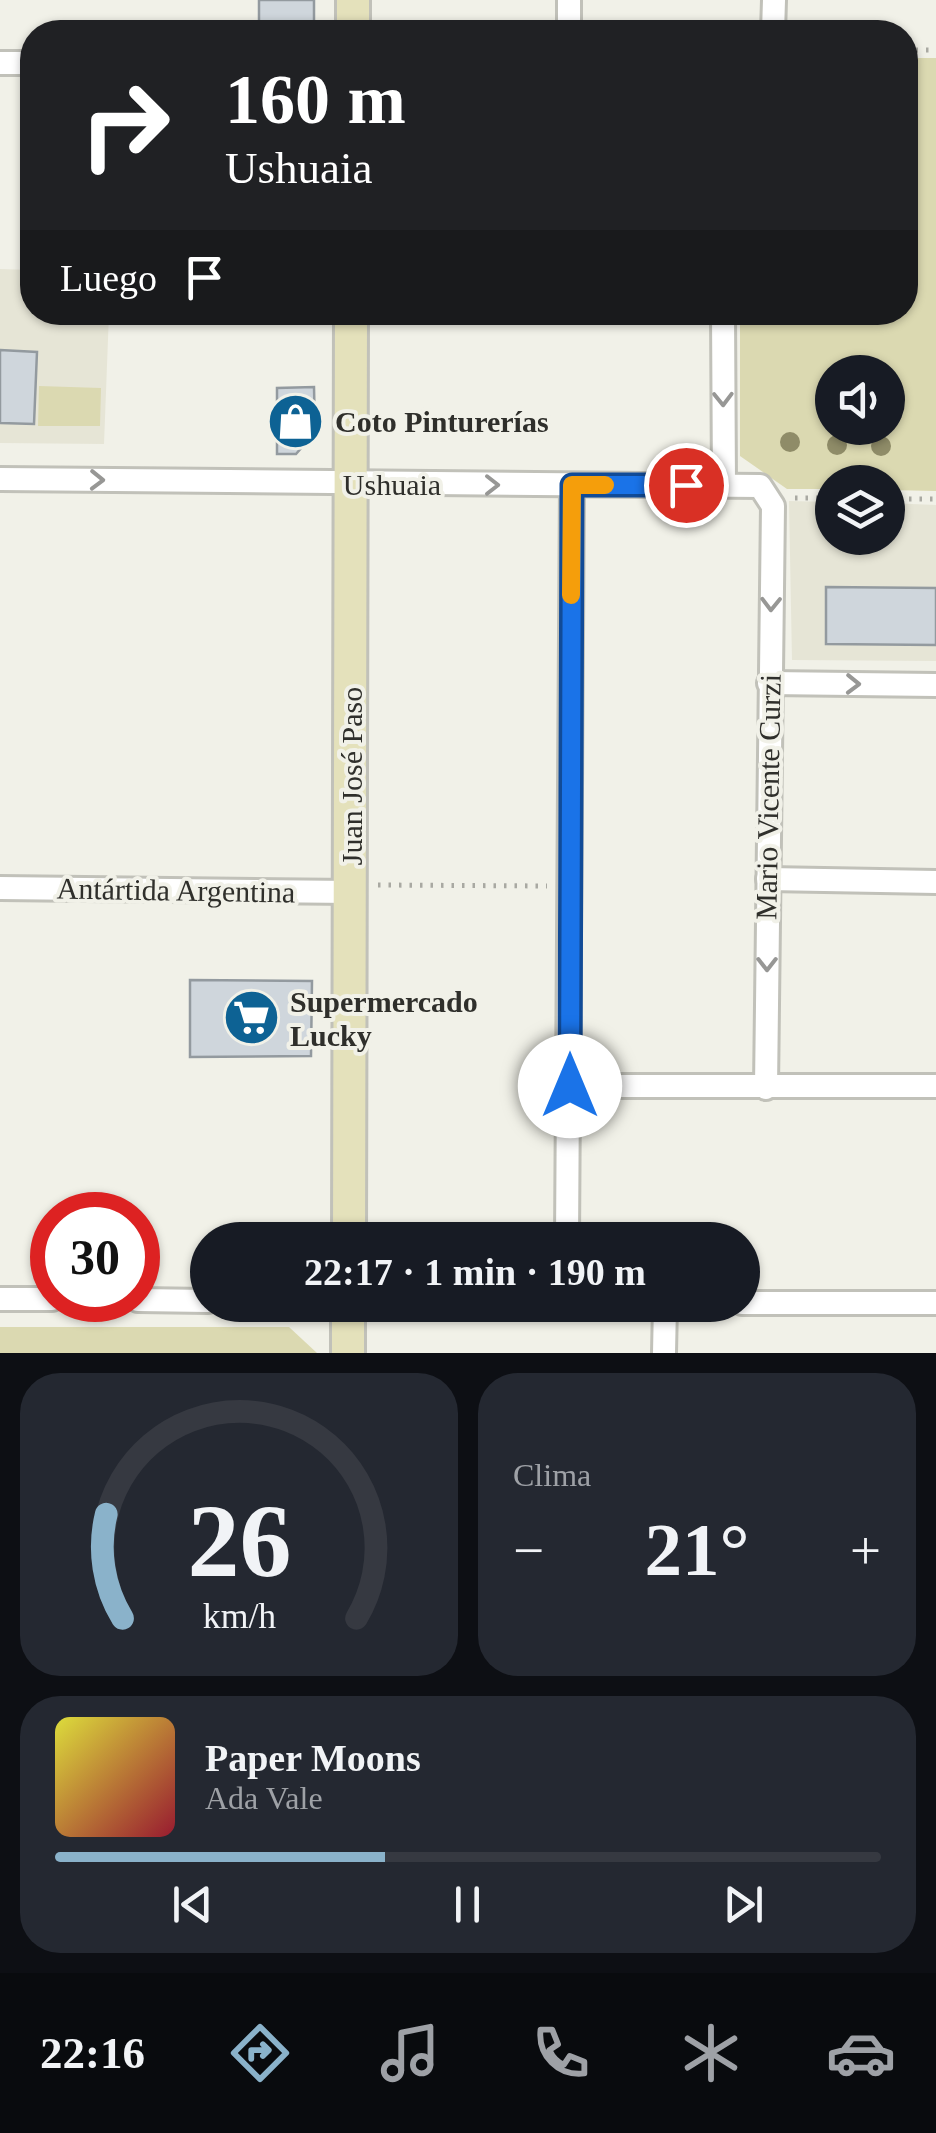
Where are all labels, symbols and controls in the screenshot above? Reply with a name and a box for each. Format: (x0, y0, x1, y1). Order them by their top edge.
icon: right (60, 60, 190, 190)
text: 160 m (225, 61, 406, 138)
text: Ushuaia (225, 143, 372, 193)
icon: arrive (177, 250, 232, 305)
text: Luego (60, 257, 157, 299)
map controls (815, 355, 905, 555)
button: sound (815, 355, 905, 445)
shop icon: Coto Pinturerías (266, 391, 326, 451)
one-way arrow (713, 391, 734, 407)
place label: Coto Pinturerías (335, 405, 549, 438)
pin (644, 443, 729, 528)
icon: arrive (659, 458, 714, 513)
button: layers (815, 465, 905, 555)
street label: Ushuaia (343, 468, 441, 501)
one-way arrow (90, 470, 106, 491)
one-way arrow (485, 474, 501, 495)
one-way arrow (760, 596, 781, 612)
one-way arrow (846, 673, 861, 695)
street label: Mario Vicente Curzi (749, 674, 787, 920)
street label: Juan José Paso (335, 687, 368, 865)
street label: Antártida Argentina (56, 871, 296, 909)
one-way arrow (756, 956, 778, 972)
place label: Supermercado Lucky (290, 985, 478, 1052)
supermarket icon: Supermercado Lucky (221, 988, 281, 1048)
position arrow (518, 1034, 622, 1138)
speed limit sign: 30 (30, 1192, 160, 1322)
text: 22:17 · 1 min · 190 m (304, 1251, 646, 1293)
text: Clima (513, 1457, 591, 1493)
text: 26 (187, 1483, 291, 1598)
text: 21° (645, 1508, 750, 1591)
text: − (513, 1520, 544, 1581)
text: + (850, 1520, 881, 1581)
text: km/h (202, 1596, 276, 1636)
text: Paper Moons (205, 1737, 421, 1779)
text: Ada Vale (205, 1780, 323, 1816)
icon: previous (165, 1877, 220, 1932)
icon: pause (440, 1877, 495, 1932)
icon: next (716, 1877, 771, 1932)
icon: directions (225, 2018, 295, 2088)
icon: music (375, 2018, 445, 2088)
icon: phone (526, 2018, 596, 2088)
icon: climate (676, 2018, 746, 2088)
icon: car (826, 2018, 896, 2088)
text: 22:16 (40, 2028, 145, 2078)

